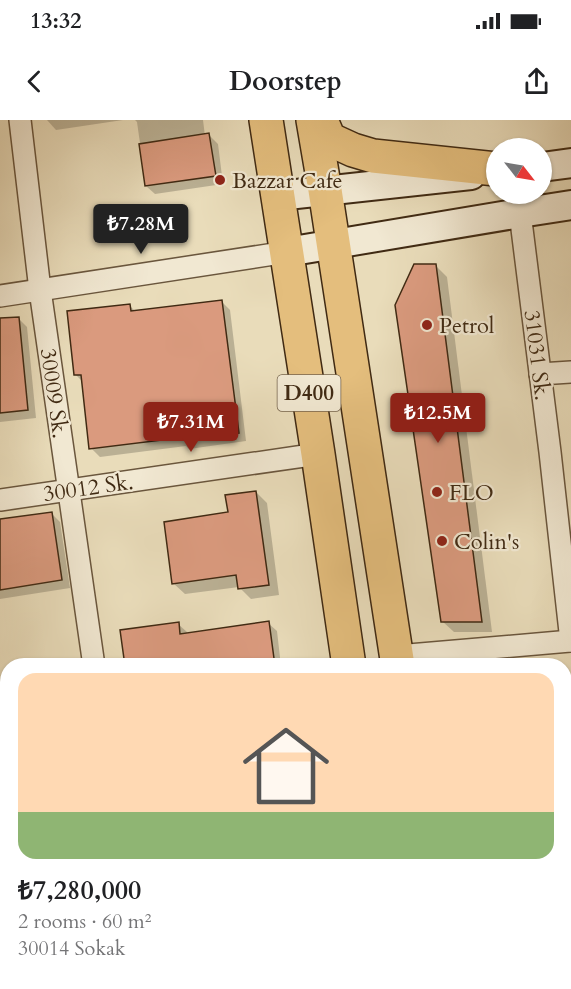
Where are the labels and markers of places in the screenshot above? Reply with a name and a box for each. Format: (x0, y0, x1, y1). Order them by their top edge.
place label: Bazzar Cafe (232, 166, 343, 196)
marker: Bazzar Cafe (213, 173, 227, 187)
pin: ₺7.28M (92, 204, 190, 255)
place label: Petrol (439, 311, 495, 341)
marker: Petrol (420, 318, 434, 332)
pin: ₺12.5M (389, 393, 487, 444)
pin: ₺7.31M (142, 402, 240, 453)
place label: FLO (449, 478, 494, 508)
marker: FLO (430, 485, 444, 499)
place label: Colin's (454, 527, 519, 557)
marker: Colin's (435, 534, 449, 548)

